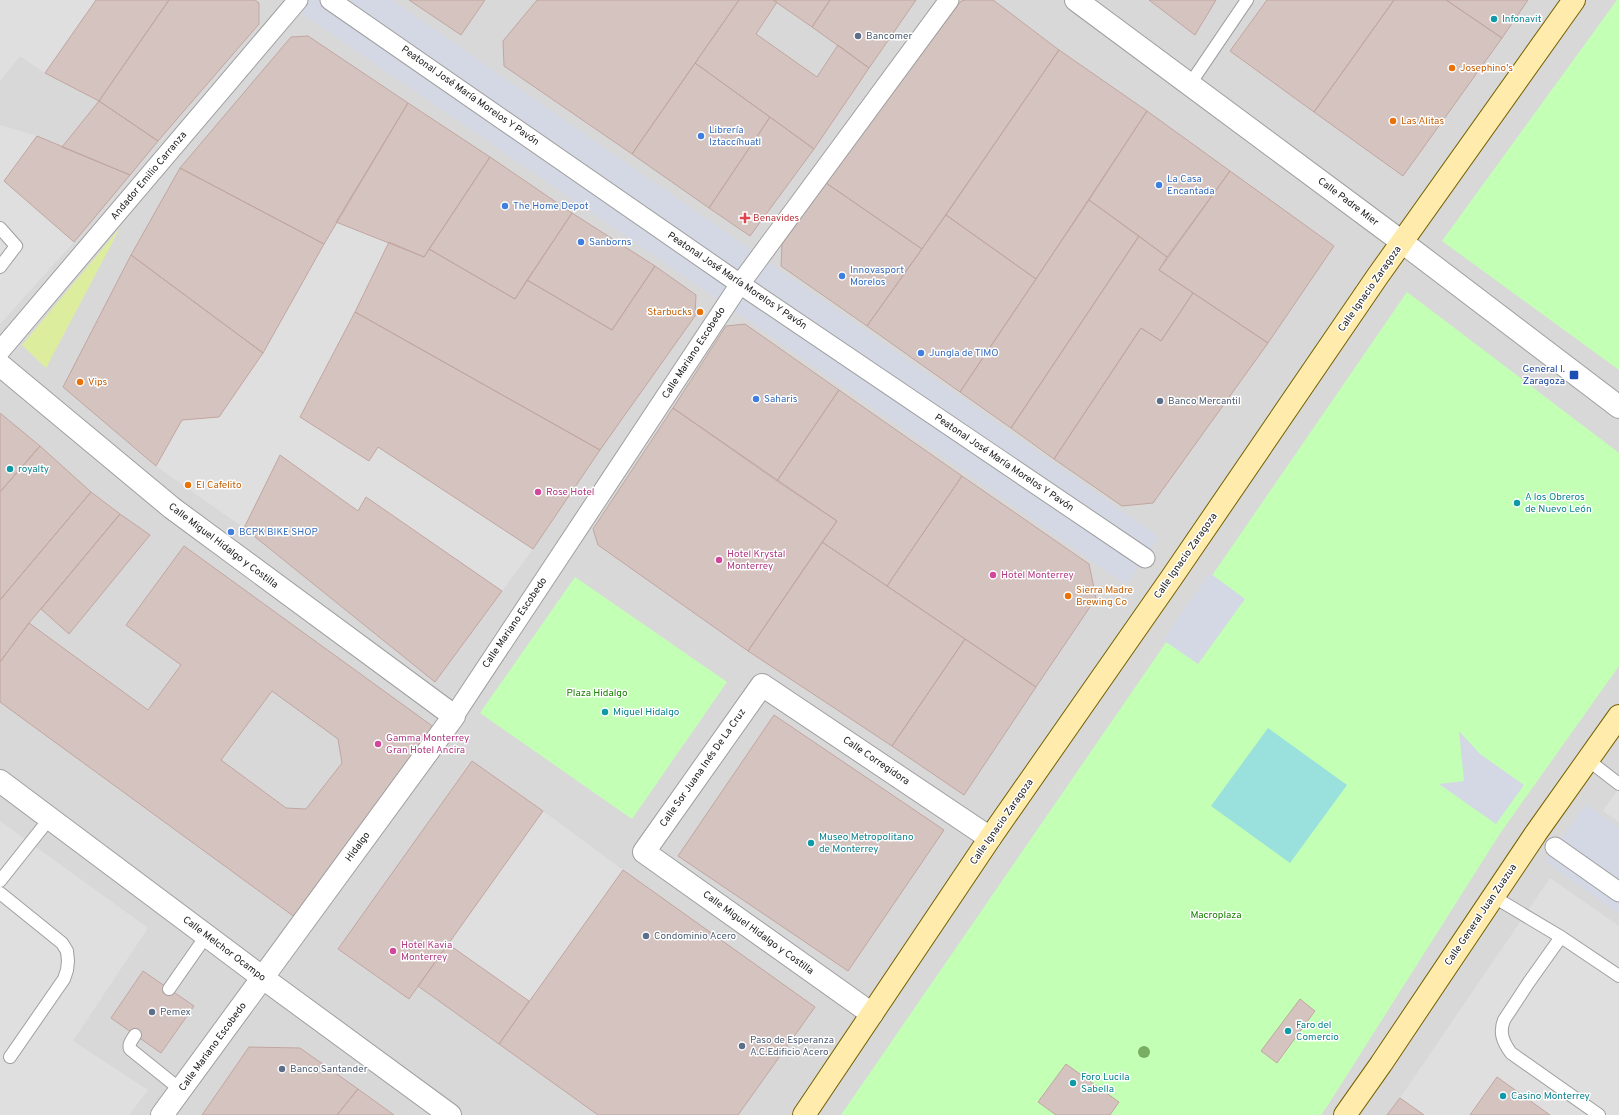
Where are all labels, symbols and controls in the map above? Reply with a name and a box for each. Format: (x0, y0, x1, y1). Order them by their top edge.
place label: Infonavit (1502, 13, 1542, 26)
marker: Infonavit (1489, 14, 1499, 24)
place label: Bancomer (866, 30, 913, 43)
marker: Bancomer (853, 31, 863, 41)
street label: Peatonal José María Morelos Y Pavón (398, 43, 542, 149)
place label: Josephino's (1460, 62, 1513, 75)
marker: Josephino's (1447, 63, 1457, 73)
place label: Las Alitas (1401, 115, 1444, 128)
marker: Las Alitas (1388, 116, 1398, 126)
place label: Librería Iztaccíhuatl (709, 124, 761, 149)
street label: Andador Emilio Carranza (108, 129, 190, 223)
marker: Librería Iztaccíhuatl (696, 131, 706, 141)
place label: La Casa Encantada (1167, 173, 1214, 198)
street label: Calle Padre Mier (1315, 175, 1381, 229)
marker: La Casa Encantada (1154, 180, 1164, 190)
place label: The Home Depot (513, 200, 589, 213)
marker: The Home Depot (500, 201, 510, 211)
place label: Benavides (753, 212, 800, 225)
marker: Benavides (740, 213, 750, 223)
street label: Peatonal José María Morelos Y Pavón (665, 229, 809, 333)
place label: Sanborns (589, 236, 632, 249)
marker: Sanborns (576, 237, 586, 247)
street label: Calle Ignacio Zaragoza (1335, 243, 1405, 335)
place label: Innovasport Morelos (850, 264, 904, 289)
marker: Innovasport Morelos (837, 271, 847, 281)
street label: Calle Mariano Escobedo (659, 304, 729, 401)
place label: Starbucks (647, 306, 692, 319)
marker: Starbucks (695, 307, 705, 317)
place label: Jungla de TIMO (929, 347, 999, 360)
marker: Jungla de TIMO (916, 348, 926, 358)
place label: General I. Zaragoza (1522, 363, 1565, 388)
marker: General I. Zaragoza (1568, 369, 1580, 381)
place label: Vips (88, 376, 108, 389)
marker: Vips (75, 377, 85, 387)
place label: Saharis (764, 393, 798, 406)
marker: Saharis (751, 394, 761, 404)
place label: Banco Mercantil (1168, 395, 1241, 408)
marker: Banco Mercantil (1155, 396, 1165, 406)
street label: Peatonal José María Morelos Y Pavón (932, 411, 1076, 515)
place label: royalty (18, 463, 49, 476)
marker: royalty (5, 464, 15, 474)
place label: El Cafelito (196, 479, 242, 492)
marker: El Cafelito (183, 480, 193, 490)
place label: Rose Hotel (546, 486, 594, 499)
marker: Rose Hotel (533, 487, 543, 497)
place label: A los Obreros de Nuevo León (1525, 491, 1592, 516)
marker: A los Obreros de Nuevo León (1512, 498, 1522, 508)
street label: Calle Miguel Hidalgo y Costilla (165, 500, 281, 592)
street label: Calle Ignacio Zaragoza (1151, 510, 1221, 602)
place label: BCPK BIKE SHOP (239, 526, 318, 539)
marker: BCPK BIKE SHOP (226, 527, 236, 537)
place label: Hotel Krystal Monterrey (727, 548, 785, 573)
marker: Hotel Krystal Monterrey (714, 555, 724, 565)
place label: Hotel Monterrey (1001, 569, 1074, 582)
marker: Hotel Monterrey (988, 570, 998, 580)
street label: Calle Mariano Escobedo (480, 575, 551, 671)
place label: Sierra Madre Brewing Co (1076, 584, 1133, 609)
marker: Sierra Madre Brewing Co (1063, 591, 1073, 601)
park label: Plaza Hidalgo (566, 687, 628, 700)
place label: Miguel Hidalgo (613, 706, 680, 719)
street label: Calle Sor Juana Inés De La Cruz (657, 706, 749, 830)
marker: Miguel Hidalgo (600, 707, 610, 717)
place label: Gamma Monterrey Gran Hotel Ancira (386, 732, 469, 757)
street label: Calle Corregidora (840, 734, 912, 788)
marker: Gamma Monterrey Gran Hotel Ancira (373, 739, 383, 749)
street label: Calle Ignacio Zaragoza (967, 776, 1037, 868)
street label: Hidalgo (343, 829, 374, 865)
place label: Museo Metropolitano de Monterrey (819, 831, 914, 856)
marker: Museo Metropolitano de Monterrey (806, 838, 816, 848)
street label: Calle General Juan Zuazua (1442, 862, 1520, 968)
street label: Calle Miguel Hidalgo y Costilla (700, 888, 816, 978)
park label: Macroplaza (1190, 909, 1242, 922)
street label: Calle Melchor Ocampo (180, 913, 268, 985)
place label: Condominio Acero (654, 930, 737, 943)
marker: Condominio Acero (641, 931, 651, 941)
place label: Hotel Kavia Monterrey (401, 939, 452, 964)
marker: Hotel Kavia Monterrey (388, 946, 398, 956)
street label: Calle Mariano Escobedo (176, 1000, 250, 1094)
place label: Pemex (160, 1006, 191, 1019)
marker: Pemex (147, 1007, 157, 1017)
place label: Faro del Comercio (1296, 1019, 1339, 1044)
marker: Faro del Comercio (1283, 1026, 1293, 1036)
place label: Paso de Esperanza A.C.Edificio Acero (750, 1034, 834, 1059)
marker: Paso de Esperanza A.C.Edificio Acero (737, 1041, 747, 1051)
place label: Banco Santander (290, 1063, 368, 1076)
marker: Banco Santander (277, 1064, 287, 1074)
place label: Foro Lucila Sabella (1081, 1071, 1130, 1096)
marker: Foro Lucila Sabella (1068, 1078, 1078, 1088)
place label: Casino Monterrey (1511, 1090, 1590, 1103)
marker: Casino Monterrey (1498, 1091, 1508, 1101)

